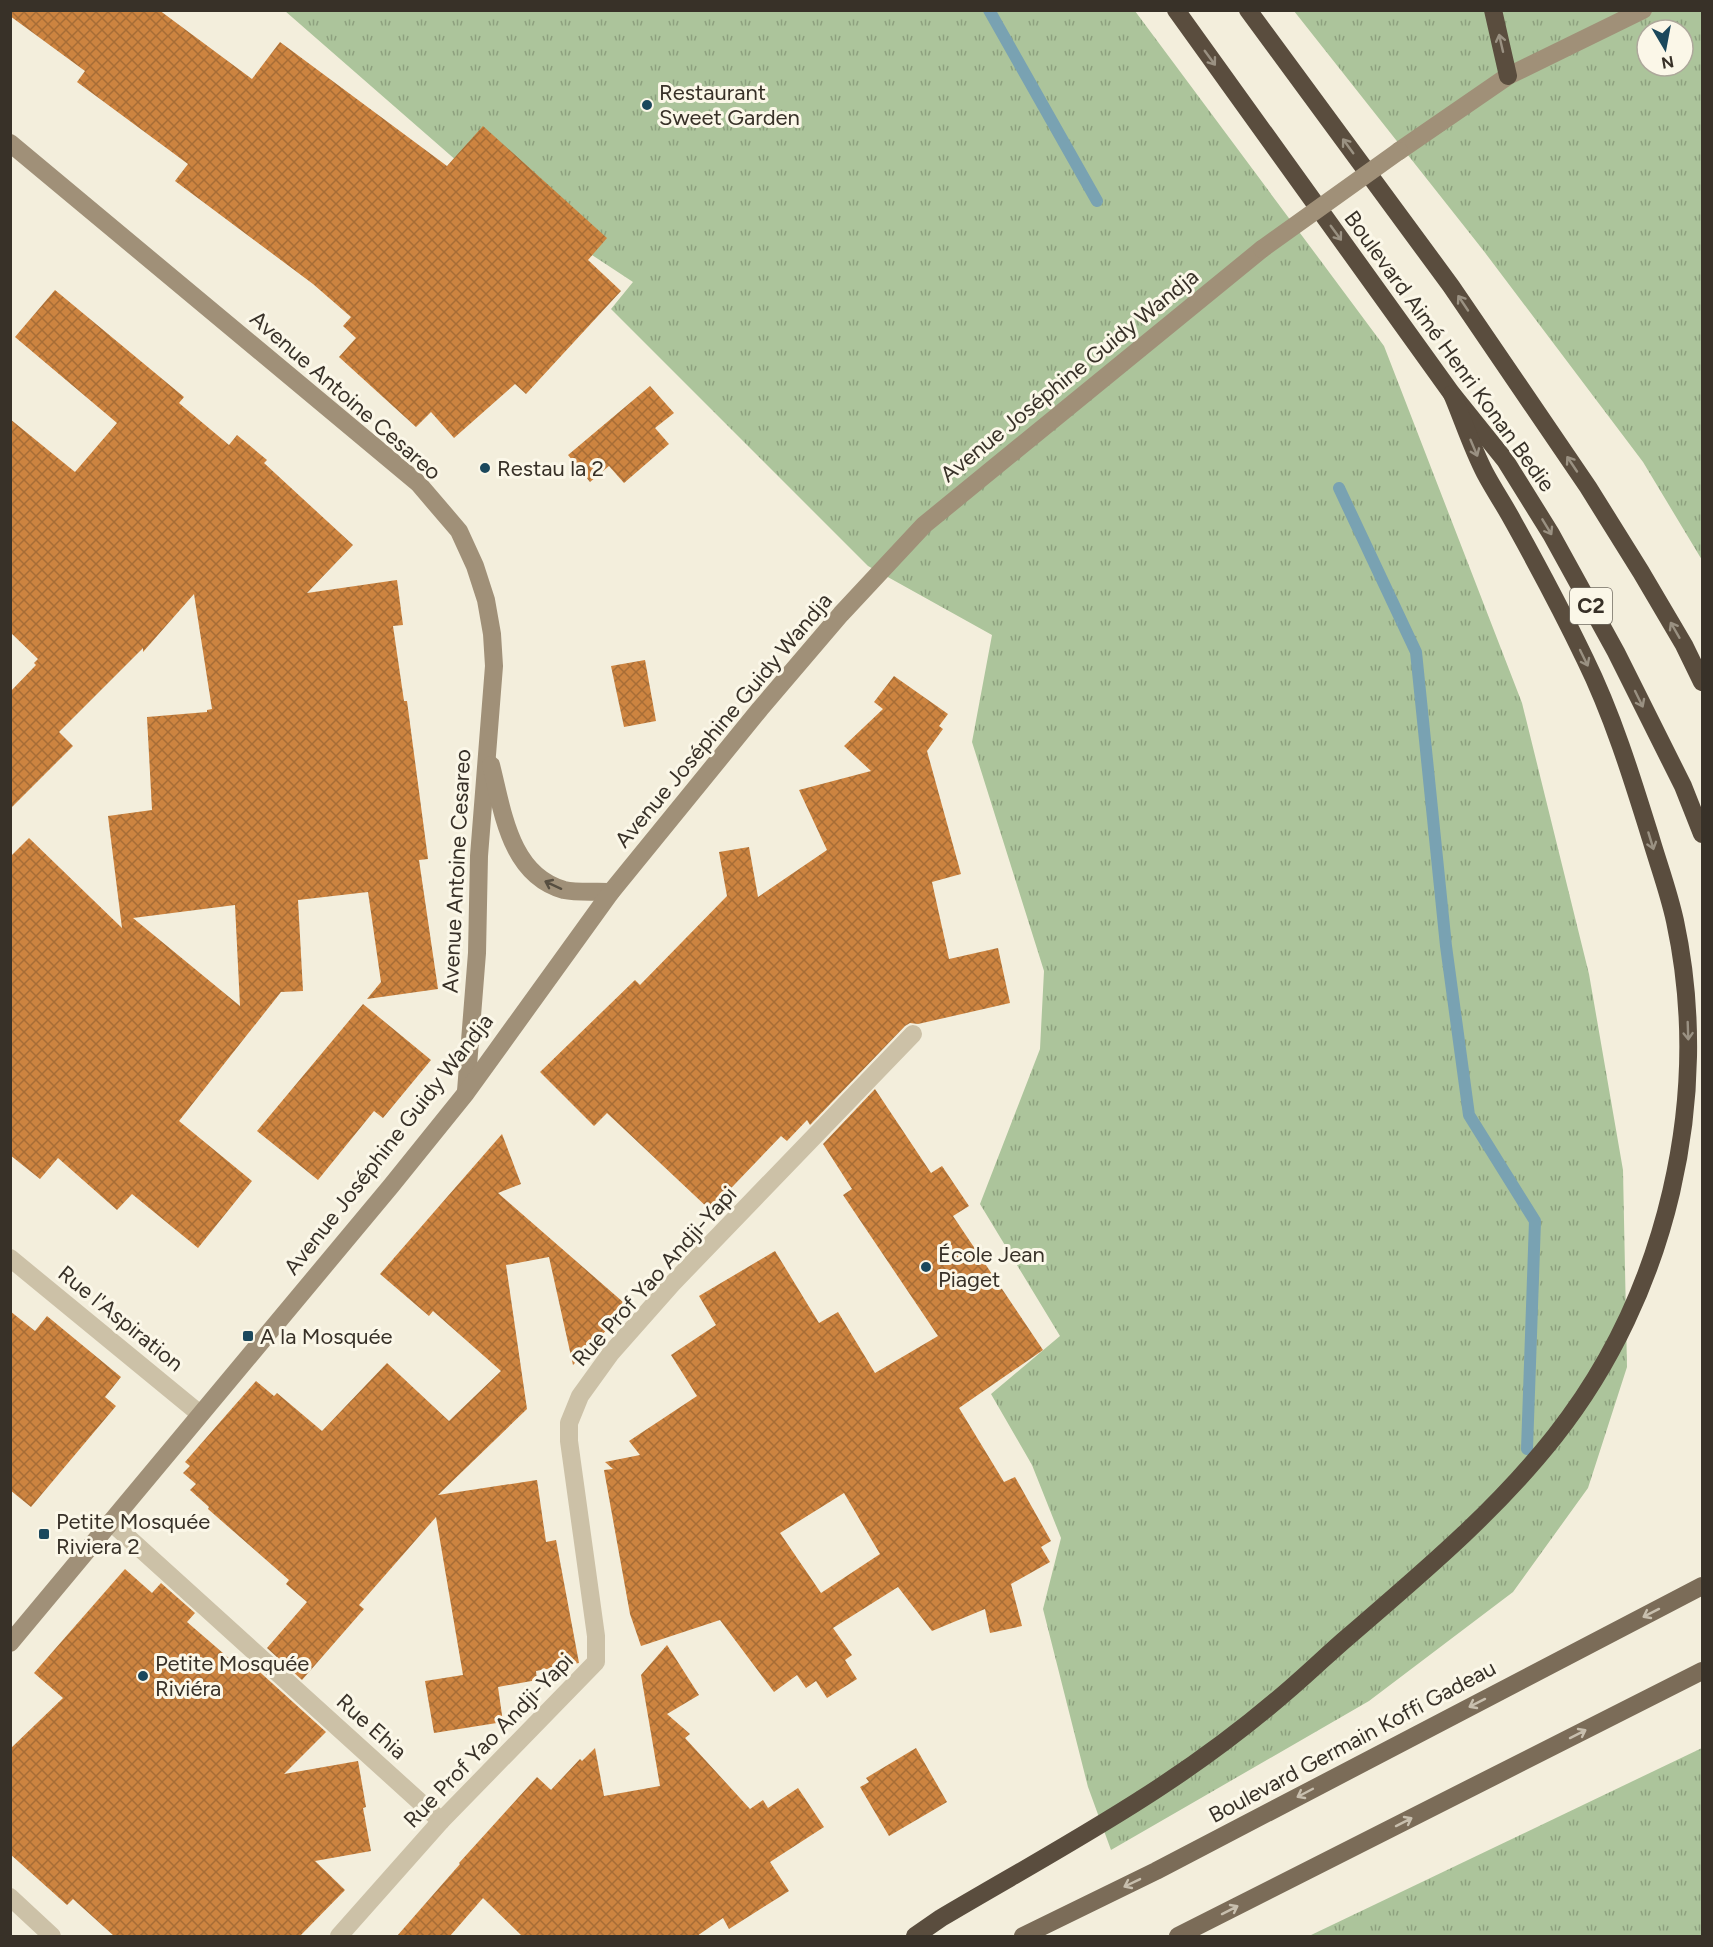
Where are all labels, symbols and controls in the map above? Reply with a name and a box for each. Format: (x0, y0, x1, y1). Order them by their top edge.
north arrow (1635, 18, 1695, 78)
one-way arrow (1495, 34, 1506, 53)
one-way arrow (1204, 49, 1216, 66)
text: N (1660, 52, 1675, 73)
place label: Restaurant Sweet Garden (659, 79, 800, 131)
marker: Restaurant Sweet Garden (640, 98, 654, 112)
one-way arrow (1341, 138, 1354, 154)
street label: Boulevard Aimé Henri Konan Bedie (1339, 205, 1561, 497)
one-way arrow (1330, 225, 1342, 241)
street label: Avenue Joséphine Guidy Wandja (935, 263, 1204, 488)
one-way arrow (1456, 295, 1468, 312)
street label: Avenue Antoine Cesareo (245, 305, 447, 486)
one-way arrow (1469, 438, 1480, 457)
place label: Restau la 2 (497, 455, 604, 482)
one-way arrow (1566, 457, 1578, 473)
marker: Restau la 2 (478, 461, 492, 475)
one-way arrow (1541, 518, 1553, 535)
street label: Avenue Joséphine Guidy Wandja (609, 588, 838, 853)
road number: C2 (1570, 588, 1612, 624)
one-way arrow (1669, 622, 1681, 639)
one-way arrow (1579, 648, 1591, 666)
one-way arrow (1634, 689, 1645, 707)
street label: Avenue Antoine Cesareo (437, 748, 476, 994)
one-way arrow (1646, 831, 1657, 850)
one-way arrow (545, 878, 563, 890)
street label: Avenue Joséphine Guidy Wandja (278, 1008, 499, 1280)
one-way arrow (1683, 1021, 1694, 1041)
street label: Rue Prof Yao Andji-Yapi (566, 1181, 742, 1372)
place label: École Jean Piaget (938, 1241, 1045, 1293)
street label: Rue l'Aspiration (53, 1260, 189, 1377)
marker: École Jean Piaget (919, 1260, 933, 1274)
place label: A la Mosquée (260, 1323, 393, 1350)
marker: A la Mosquée (241, 1329, 255, 1343)
place label: Petite Mosquée Riviera 2 (56, 1508, 210, 1560)
marker: Petite Mosquée Riviera 2 (37, 1527, 51, 1541)
one-way arrow (1642, 1608, 1660, 1619)
street label: Rue Prof Yao Andji-Yapi (398, 1647, 579, 1833)
place label: Petite Mosquée Riviéra (155, 1650, 309, 1702)
street label: Boulevard Germain Koffi Gadeau (1204, 1654, 1500, 1829)
marker: Petite Mosquée Riviéra (136, 1669, 150, 1683)
street label: Rue Ehia (331, 1688, 412, 1765)
one-way arrow (1469, 1698, 1487, 1709)
one-way arrow (1569, 1728, 1586, 1740)
one-way arrow (1296, 1788, 1314, 1799)
one-way arrow (1395, 1816, 1412, 1828)
one-way arrow (1123, 1878, 1141, 1889)
one-way arrow (1221, 1904, 1238, 1916)

